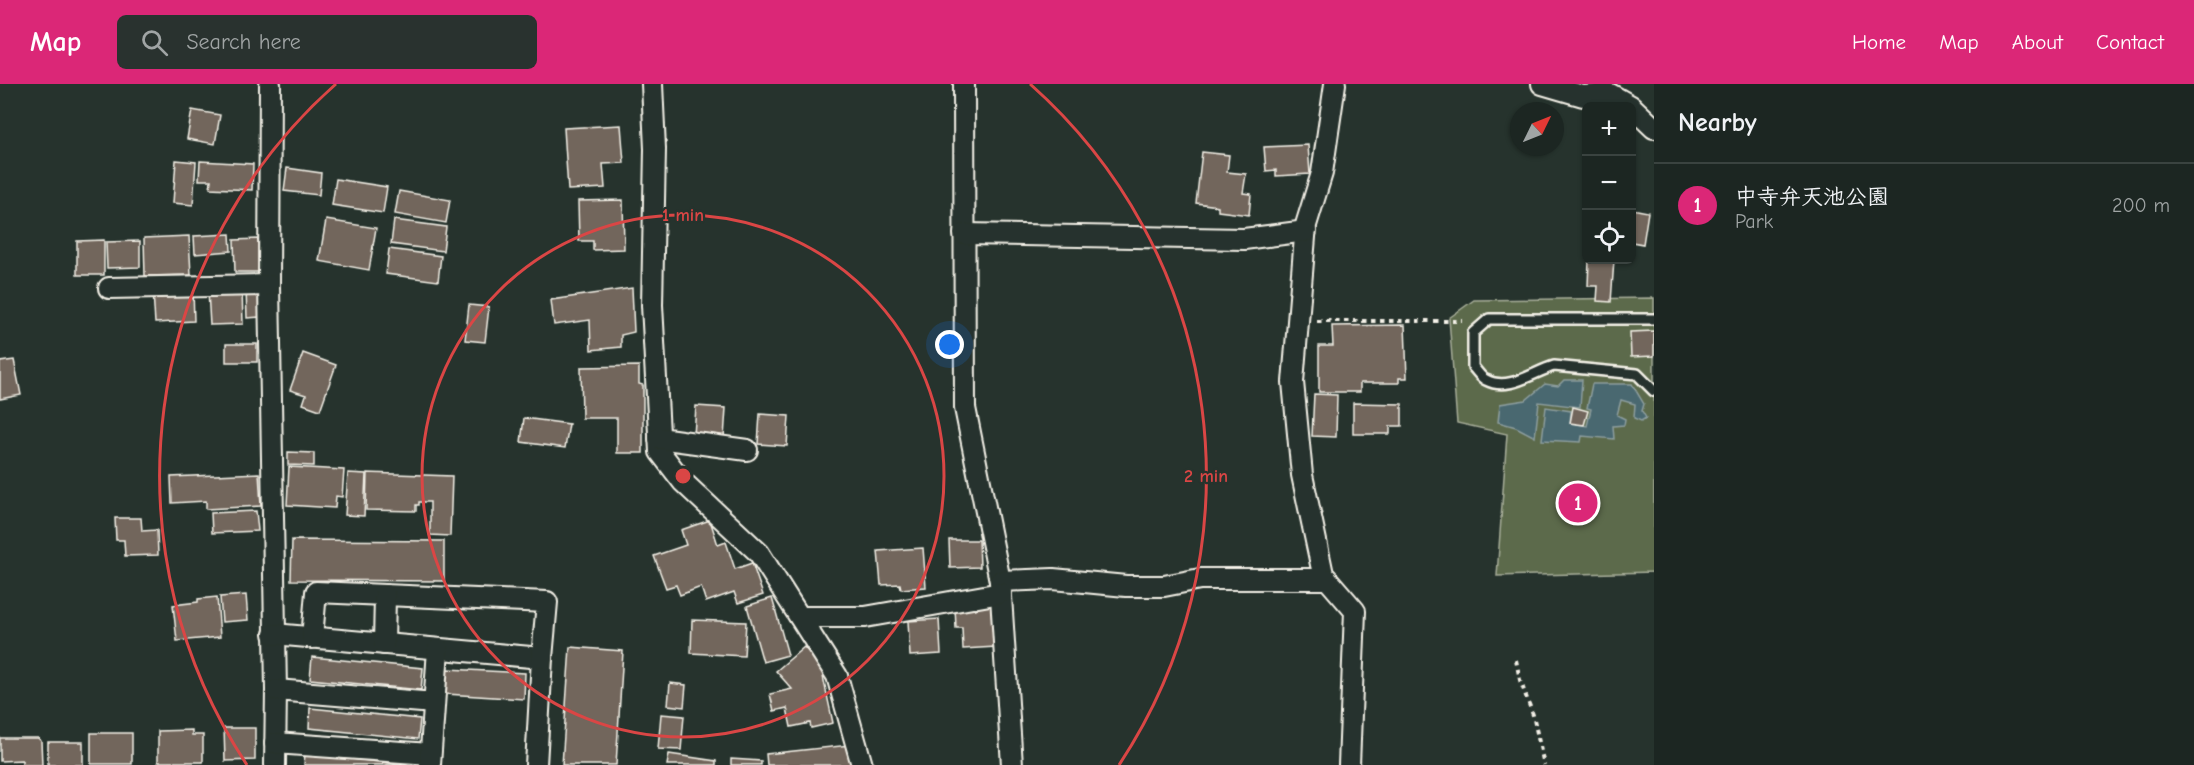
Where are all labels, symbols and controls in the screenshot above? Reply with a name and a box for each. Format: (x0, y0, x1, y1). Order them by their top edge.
search box (117, 15, 537, 69)
text: Map (30, 26, 81, 58)
icon: search (138, 26, 171, 59)
text: Search here (186, 29, 301, 55)
text: Home (1852, 30, 1906, 54)
text: Map (1939, 30, 1979, 54)
text: About (2012, 30, 2063, 54)
text: Contact (2096, 30, 2164, 54)
north arrow (1510, 102, 1564, 156)
map controls (1582, 102, 1636, 264)
button: + (1582, 102, 1636, 156)
text: Nearby (1678, 108, 1757, 138)
button: − (1582, 156, 1636, 210)
text: 中寺弁天池公園 (1735, 184, 1889, 210)
text: 1 (1694, 194, 1701, 217)
text: 200 m (2112, 194, 2170, 217)
text: 1 min (662, 205, 704, 226)
button: locate (1582, 210, 1636, 264)
text: Park (1735, 210, 1773, 233)
your location (935, 330, 964, 359)
centre of rings (673, 466, 693, 486)
text: 2 min (1184, 466, 1228, 487)
pin: 1 (1558, 480, 1598, 526)

